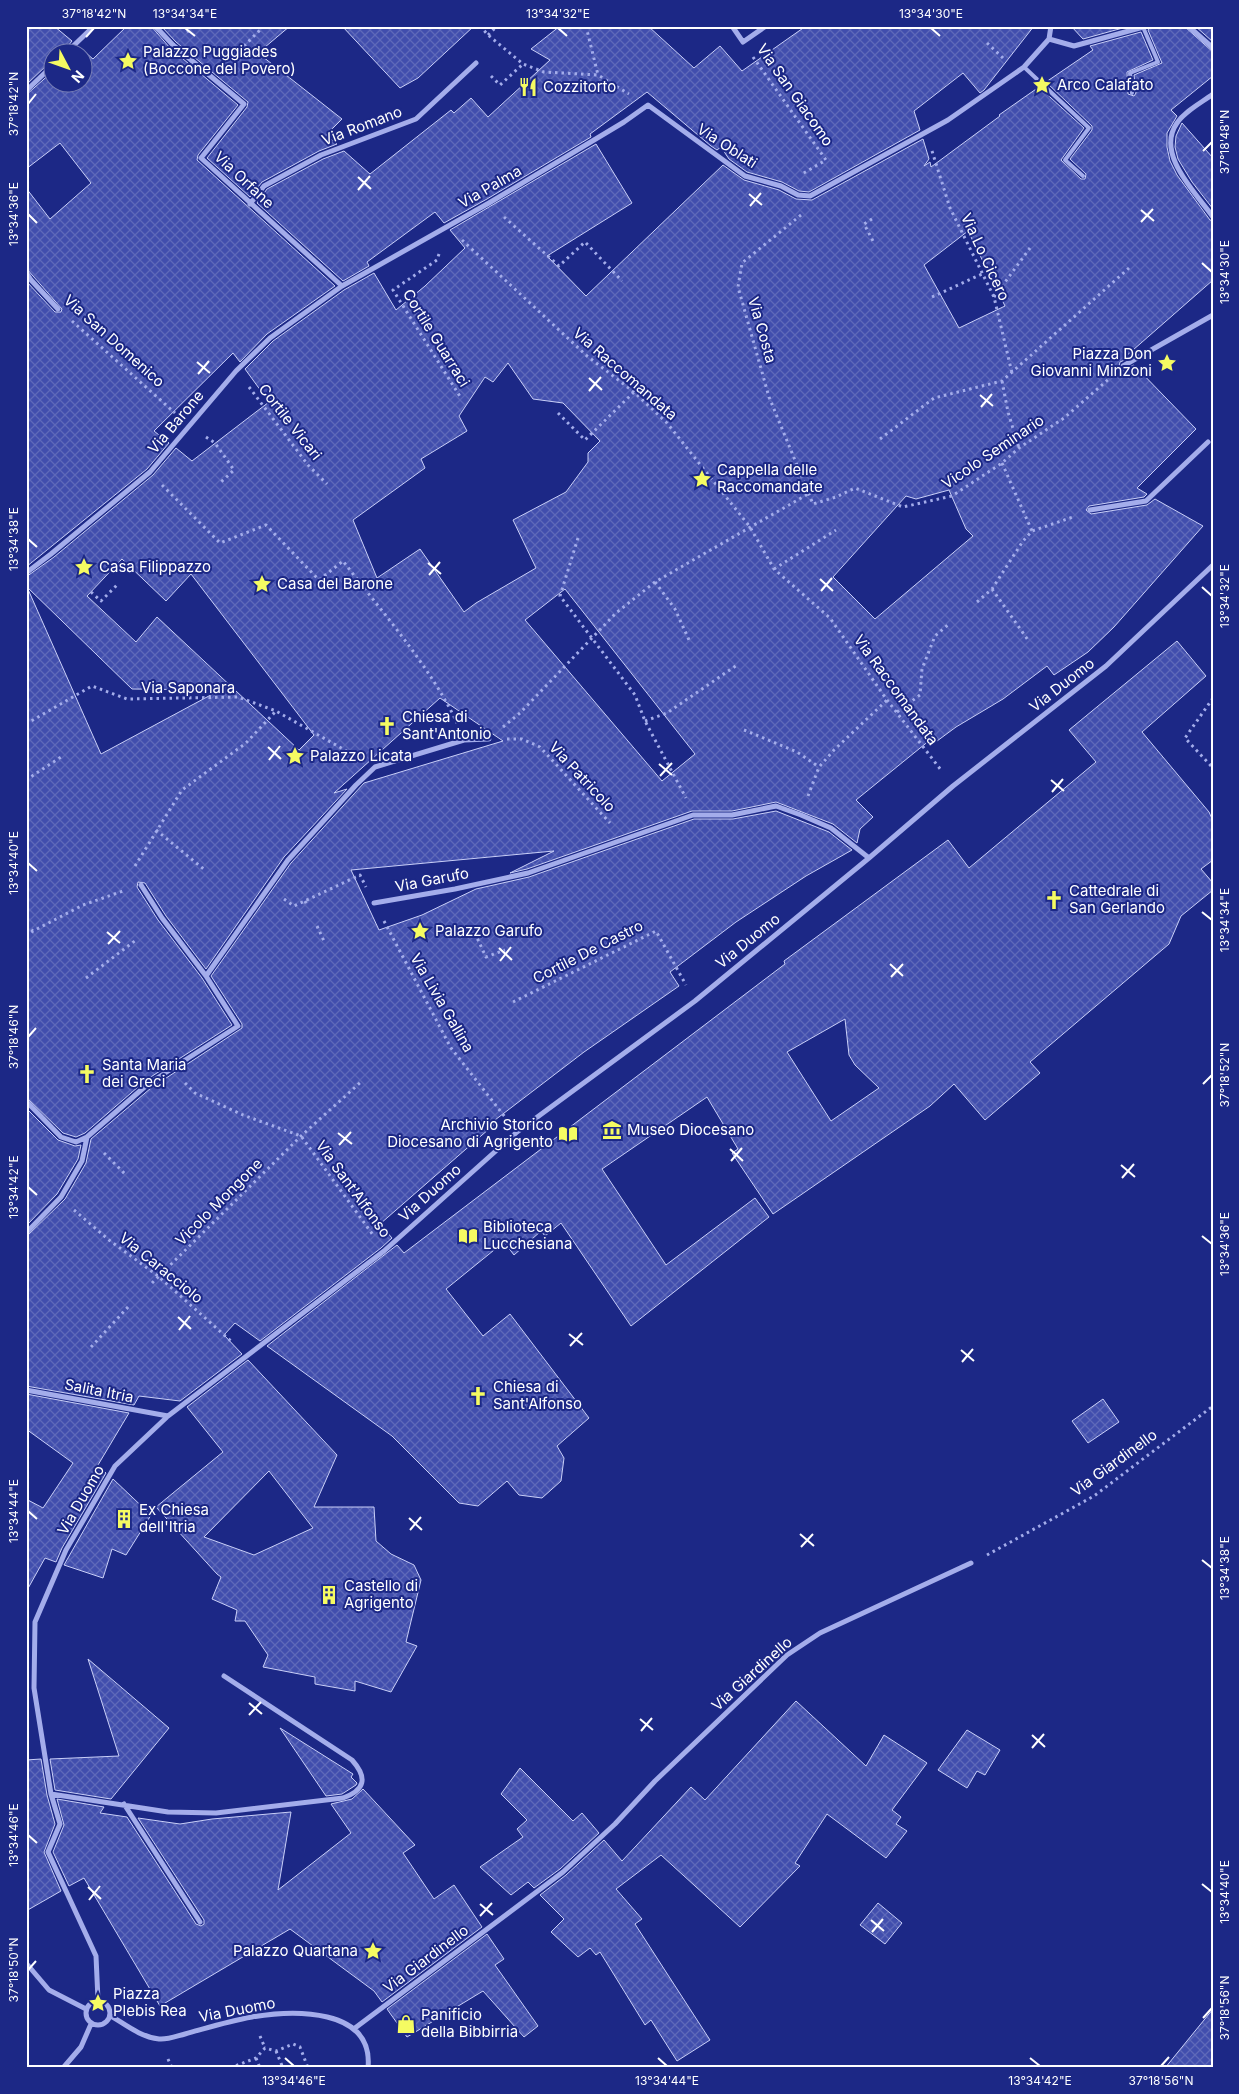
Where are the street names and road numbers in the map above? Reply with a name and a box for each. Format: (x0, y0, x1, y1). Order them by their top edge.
street label: Via San Giacomo (753, 40, 838, 150)
street label: Via Romano (319, 102, 405, 150)
street label: Via Oblati (694, 119, 761, 172)
street label: Via Orfane (210, 147, 278, 212)
street label: Via Palma (455, 161, 525, 212)
street label: Via Lo Cicero (957, 210, 1014, 304)
street label: Cortile Guarraci (399, 285, 474, 390)
street label: Via San Domenico (60, 290, 169, 391)
street label: Via Costa (744, 295, 781, 365)
street label: Via Raccomandata (569, 323, 681, 424)
street label: Cortile Vicari (255, 380, 326, 464)
street label: Via Barone (144, 386, 208, 457)
street label: Vicolo Seminario (938, 410, 1047, 493)
street label: Via Raccomandata (850, 631, 943, 749)
street label: Via Duomo (1025, 653, 1098, 716)
street label: Via Saponara (141, 678, 235, 697)
street label: Via Patricolo (545, 738, 620, 816)
street label: Via Garufo (393, 863, 470, 896)
street label: Via Duomo (712, 909, 784, 972)
street label: Cortile De Castro (529, 916, 646, 988)
street label: Via Livia Gallina (406, 950, 478, 1056)
street label: Via Sant'Alfonso (312, 1136, 395, 1241)
street label: Vicolo Mongone (171, 1154, 266, 1249)
street label: Via Duomo (395, 1160, 465, 1226)
street label: Via Caracciolo (116, 1228, 207, 1307)
street label: Salita Itria (63, 1375, 135, 1407)
street label: Via Giardinello (1067, 1425, 1161, 1500)
street label: Via Duomo (53, 1461, 108, 1538)
street label: Via Giardinello (707, 1632, 796, 1715)
street label: Via Giardinello (379, 1920, 472, 1997)
street label: Via Duomo (197, 1993, 277, 2026)

